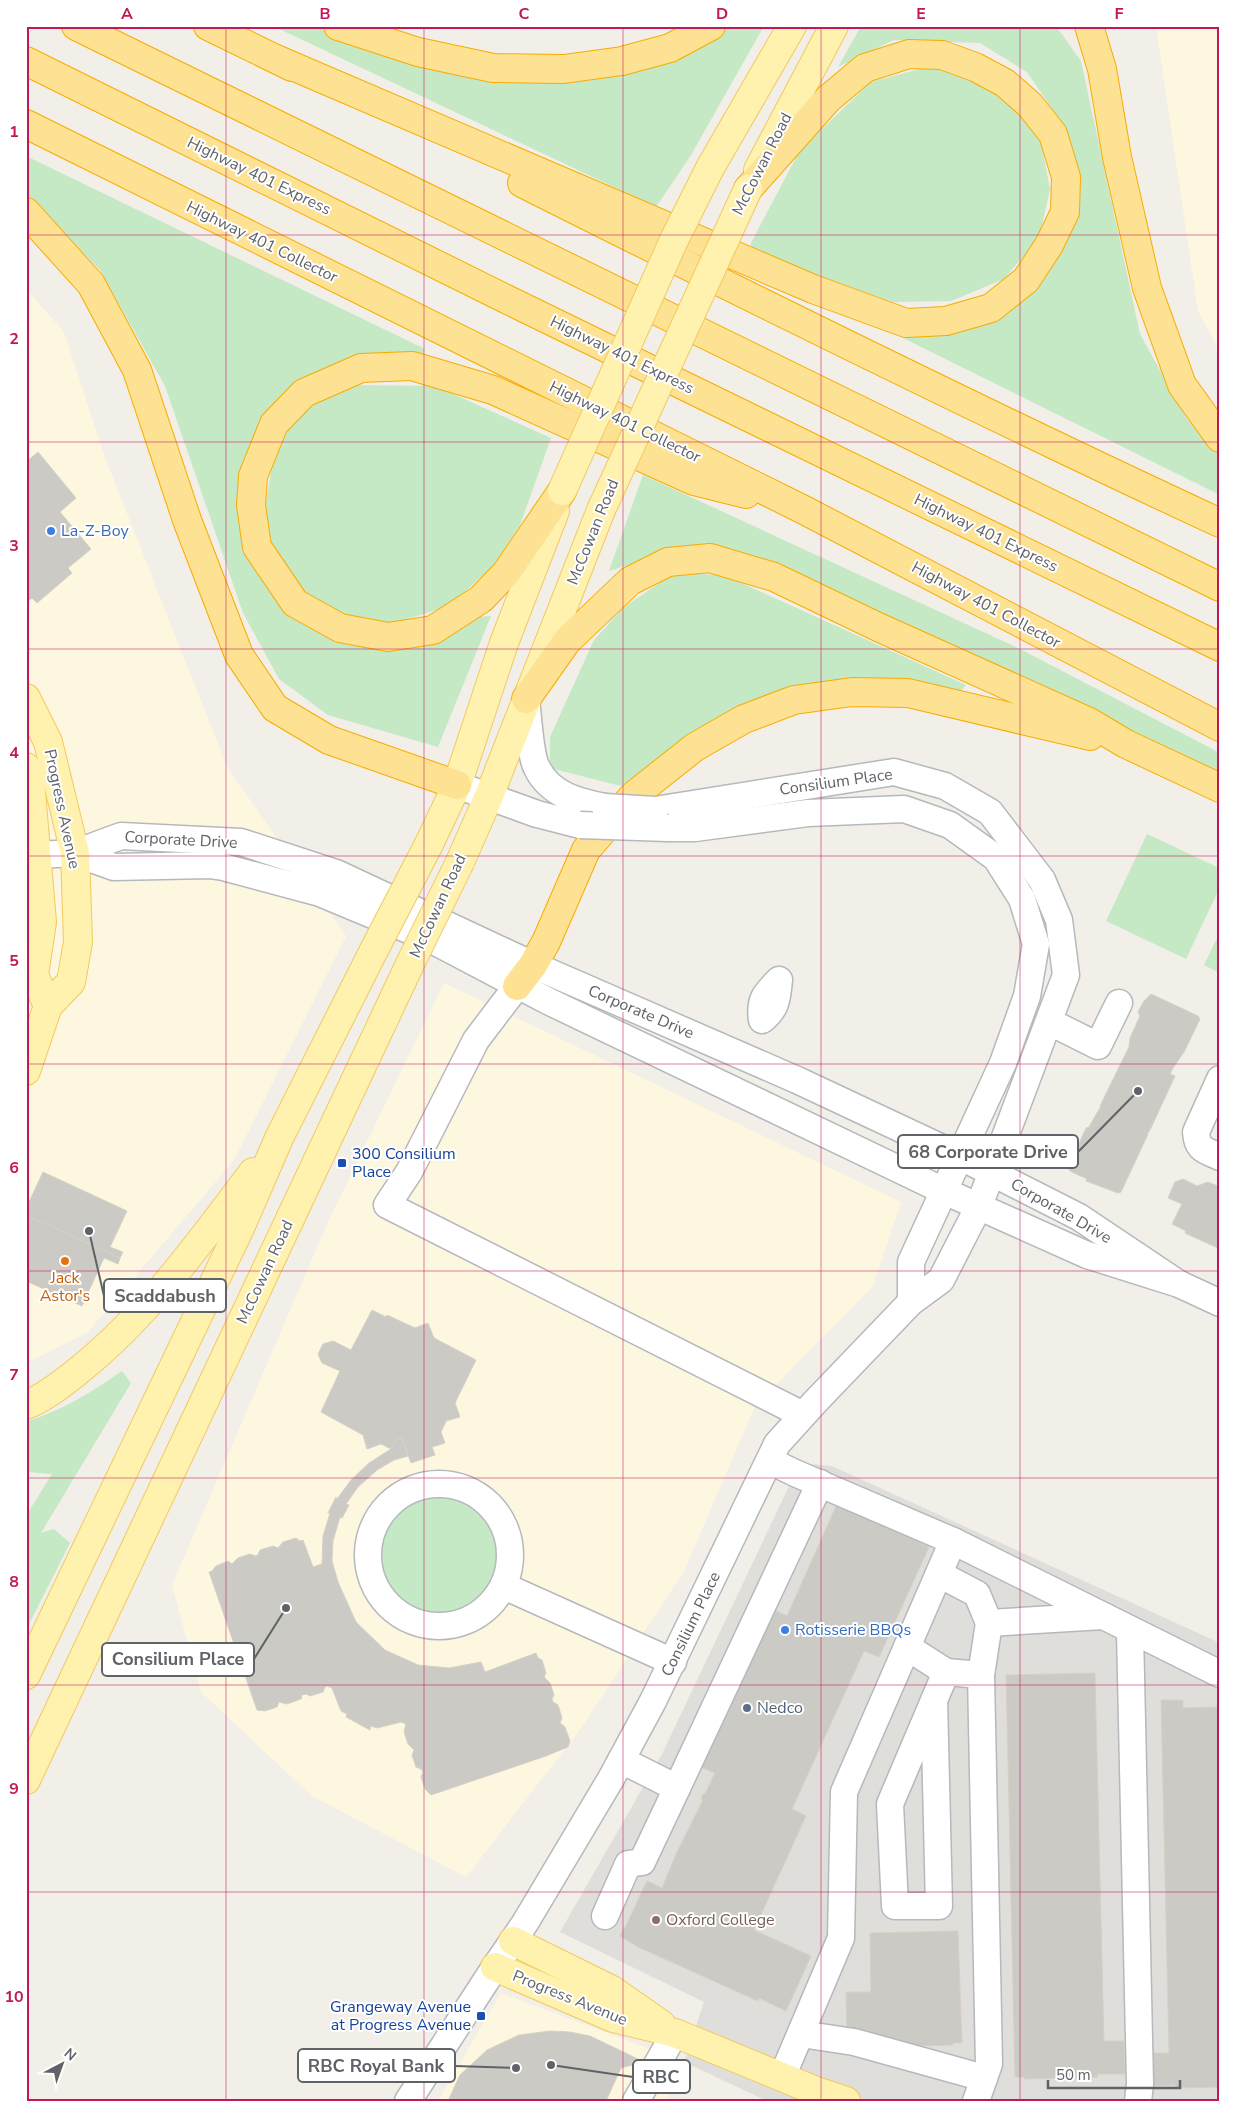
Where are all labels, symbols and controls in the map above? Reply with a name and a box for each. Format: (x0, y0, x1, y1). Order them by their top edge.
text: A (121, 3, 133, 25)
text: B (319, 3, 331, 25)
text: C (519, 3, 530, 25)
text: D (716, 3, 728, 25)
text: E (916, 3, 926, 25)
text: F (1115, 3, 1124, 25)
street label: McCowan Road (727, 109, 797, 219)
text: 1 (9, 121, 19, 143)
street label: Highway 401 Express (183, 132, 335, 220)
street label: Highway 401 Collector (183, 196, 342, 288)
street label: Highway 401 Express (546, 311, 698, 399)
text: 2 (9, 328, 19, 350)
street label: Highway 401 Collector (546, 376, 705, 468)
street label: McCowan Road (562, 476, 624, 588)
street label: Highway 401 Express (910, 489, 1062, 577)
place label: La-Z-Boy (61, 520, 129, 542)
marker: La-Z-Boy (45, 525, 57, 537)
text: 3 (9, 535, 19, 557)
street label: Highway 401 Collector (908, 556, 1065, 654)
text: 4 (9, 742, 19, 764)
street label: Progress Avenue (39, 747, 85, 871)
street label: Consilium Place (778, 763, 894, 801)
street label: Corporate Drive (124, 826, 238, 854)
street label: McCowan Road (404, 850, 472, 962)
text: 5 (9, 950, 19, 972)
street label: Corporate Drive (585, 980, 697, 1044)
callout: 68 Corporate Drive (898, 1135, 1078, 1168)
text: 68 Corporate Drive (908, 1140, 1068, 1164)
place label: 300 Consilium Place (352, 1143, 456, 1183)
text: 6 (9, 1157, 19, 1179)
marker: 300 Consilium Place (336, 1157, 348, 1169)
street label: Corporate Drive (1006, 1173, 1116, 1249)
street label: McCowan Road (231, 1216, 299, 1328)
marker: Jack Astor's (59, 1255, 71, 1267)
place label: Jack Astor's (40, 1267, 90, 1307)
callout: Scaddabush (104, 1279, 226, 1312)
text: Scaddabush (114, 1284, 216, 1308)
text: 7 (9, 1364, 19, 1386)
street label: Consilium Place (656, 1568, 726, 1680)
text: 8 (9, 1571, 19, 1593)
place label: Rotisserie BBQs (795, 1619, 911, 1641)
marker: Rotisserie BBQs (779, 1624, 791, 1636)
callout: Consilium Place (102, 1643, 254, 1676)
text: Consilium Place (112, 1647, 245, 1671)
place label: Nedco (757, 1697, 803, 1719)
marker: Nedco (741, 1702, 753, 1714)
text: 9 (9, 1778, 19, 1800)
place label: Oxford College (666, 1909, 775, 1931)
marker: Oxford College (650, 1914, 662, 1926)
street label: Progress Avenue (509, 1965, 631, 2031)
text: 10 (4, 1986, 24, 2008)
place label: Grangeway Avenue at Progress Avenue (330, 1996, 471, 2036)
marker: Grangeway Avenue at Progress Avenue (475, 2010, 487, 2022)
north arrow (38, 2040, 88, 2090)
text: N (60, 2044, 80, 2065)
callout: RBC Royal Bank (298, 2049, 455, 2082)
text: RBC Royal Bank (308, 2054, 444, 2078)
scale bar (1048, 2057, 1181, 2089)
callout: RBC (633, 2060, 690, 2093)
text: RBC (643, 2065, 679, 2089)
text: 50 m (1056, 2065, 1091, 2085)

